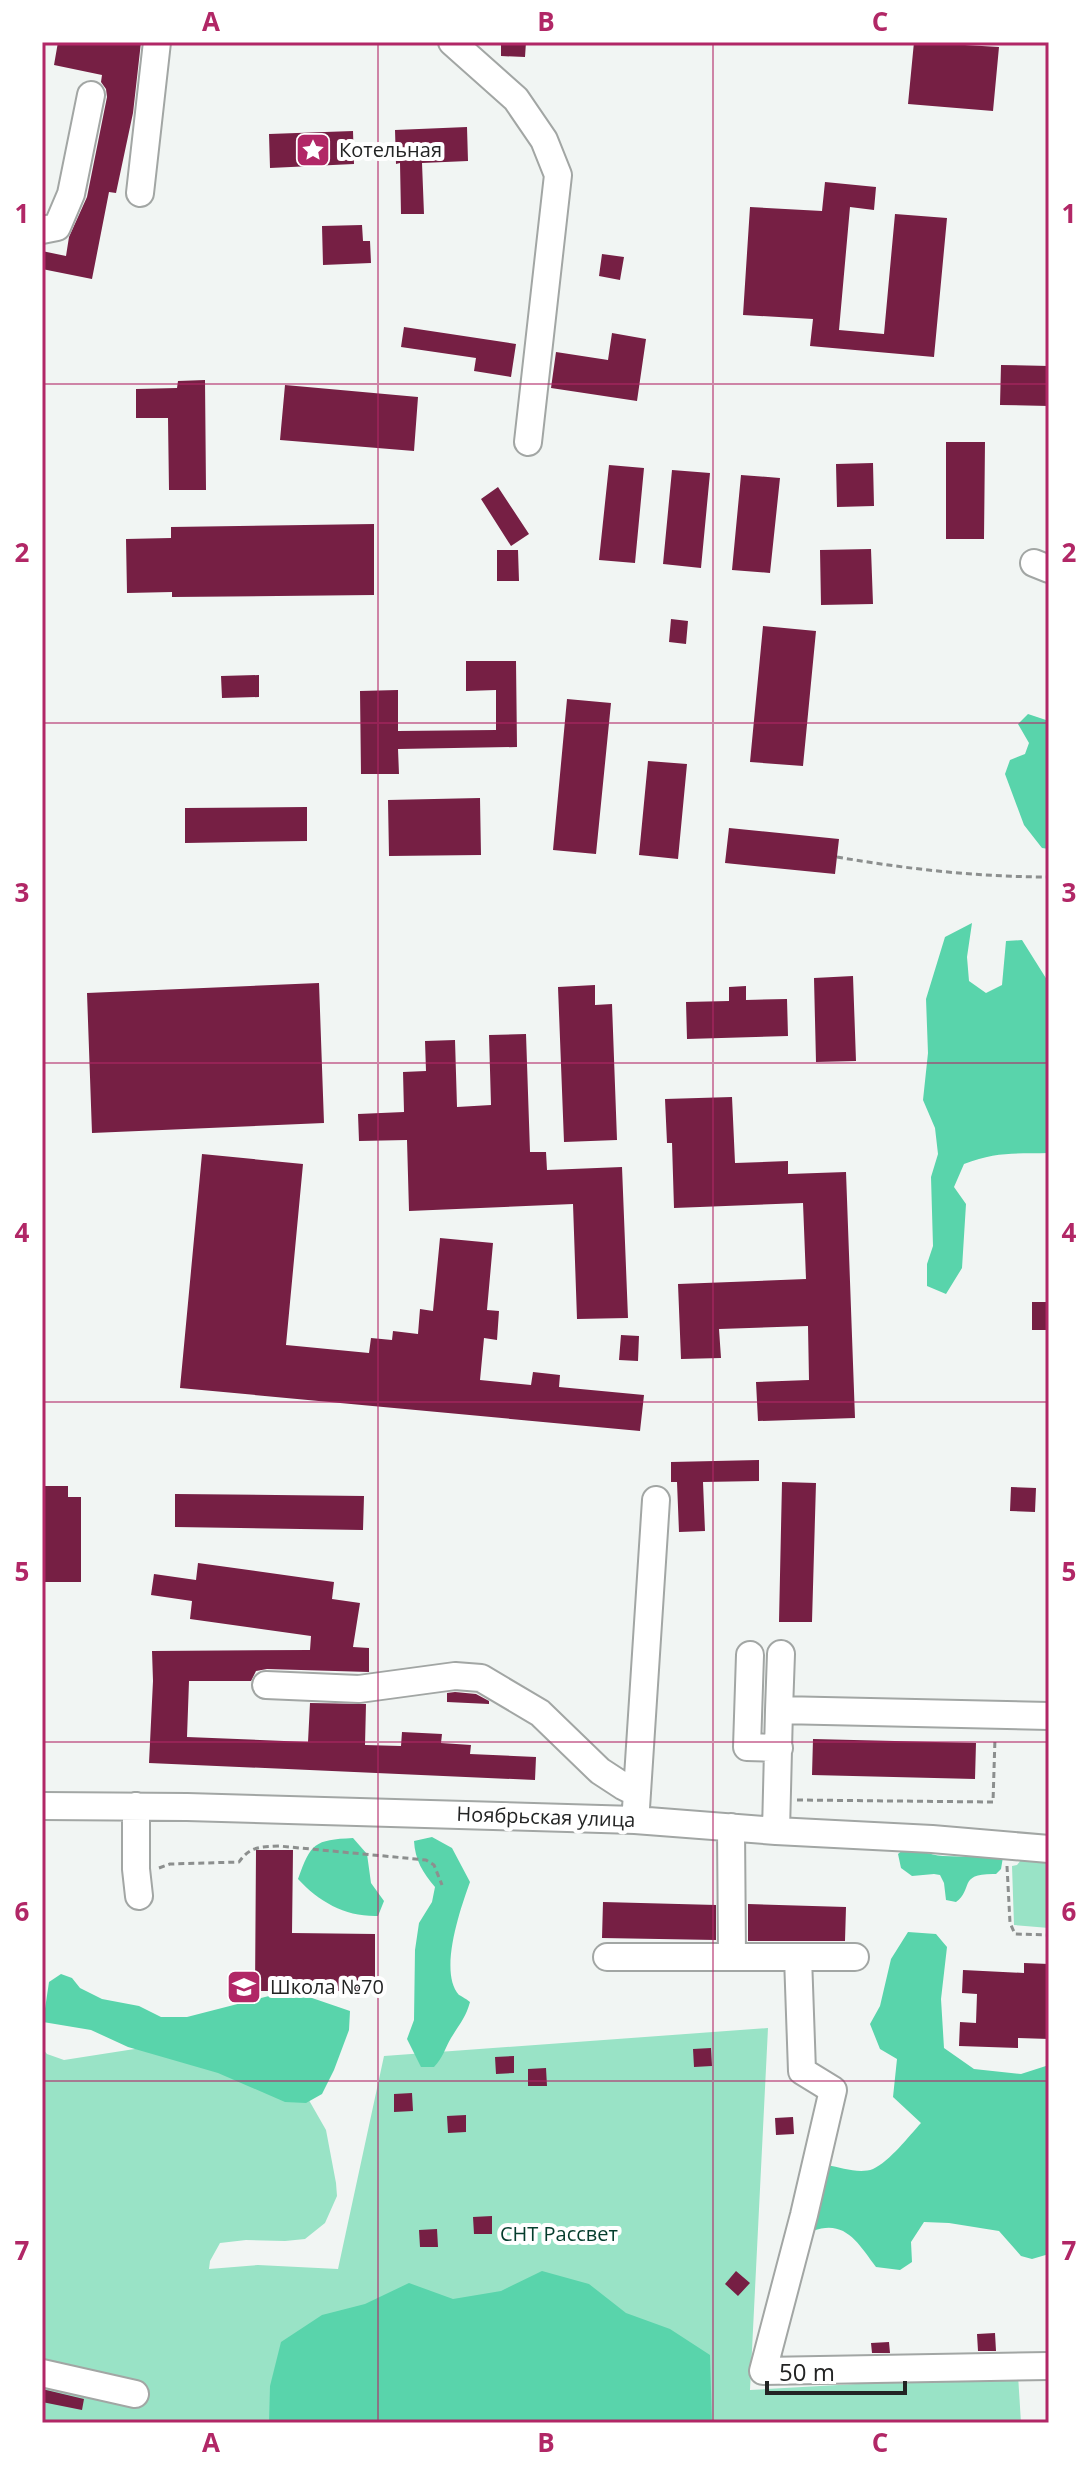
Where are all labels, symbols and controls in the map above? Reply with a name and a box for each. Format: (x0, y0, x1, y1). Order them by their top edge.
text: A (202, 3, 220, 39)
text: B (537, 3, 555, 39)
text: C (872, 3, 888, 39)
place icon: Котельная (294, 131, 332, 169)
place label: Котельная (339, 136, 442, 163)
text: 1 (15, 195, 29, 231)
text: 1 (1062, 195, 1076, 231)
text: 2 (15, 534, 30, 570)
text: 2 (1062, 534, 1077, 570)
text: 3 (15, 874, 29, 910)
text: 3 (1062, 874, 1076, 910)
text: 4 (15, 1214, 30, 1250)
text: 4 (1062, 1214, 1077, 1250)
text: 5 (15, 1553, 29, 1589)
text: 5 (1062, 1553, 1076, 1589)
street label: Ноябрьская улица (456, 1800, 636, 1833)
text: 6 (15, 1893, 30, 1929)
text: 6 (1062, 1893, 1077, 1929)
school or university icon: Школа №70 (225, 1968, 263, 2006)
place label: Школа №70 (270, 1973, 384, 2000)
park label: СНТ Рассвет (500, 2220, 618, 2247)
text: 7 (15, 2232, 30, 2268)
text: 7 (1062, 2232, 1077, 2268)
scale bar (767, 2345, 905, 2395)
text: 50 m (779, 2355, 835, 2388)
text: A (202, 2424, 220, 2460)
text: B (537, 2424, 555, 2460)
text: C (872, 2424, 888, 2460)

